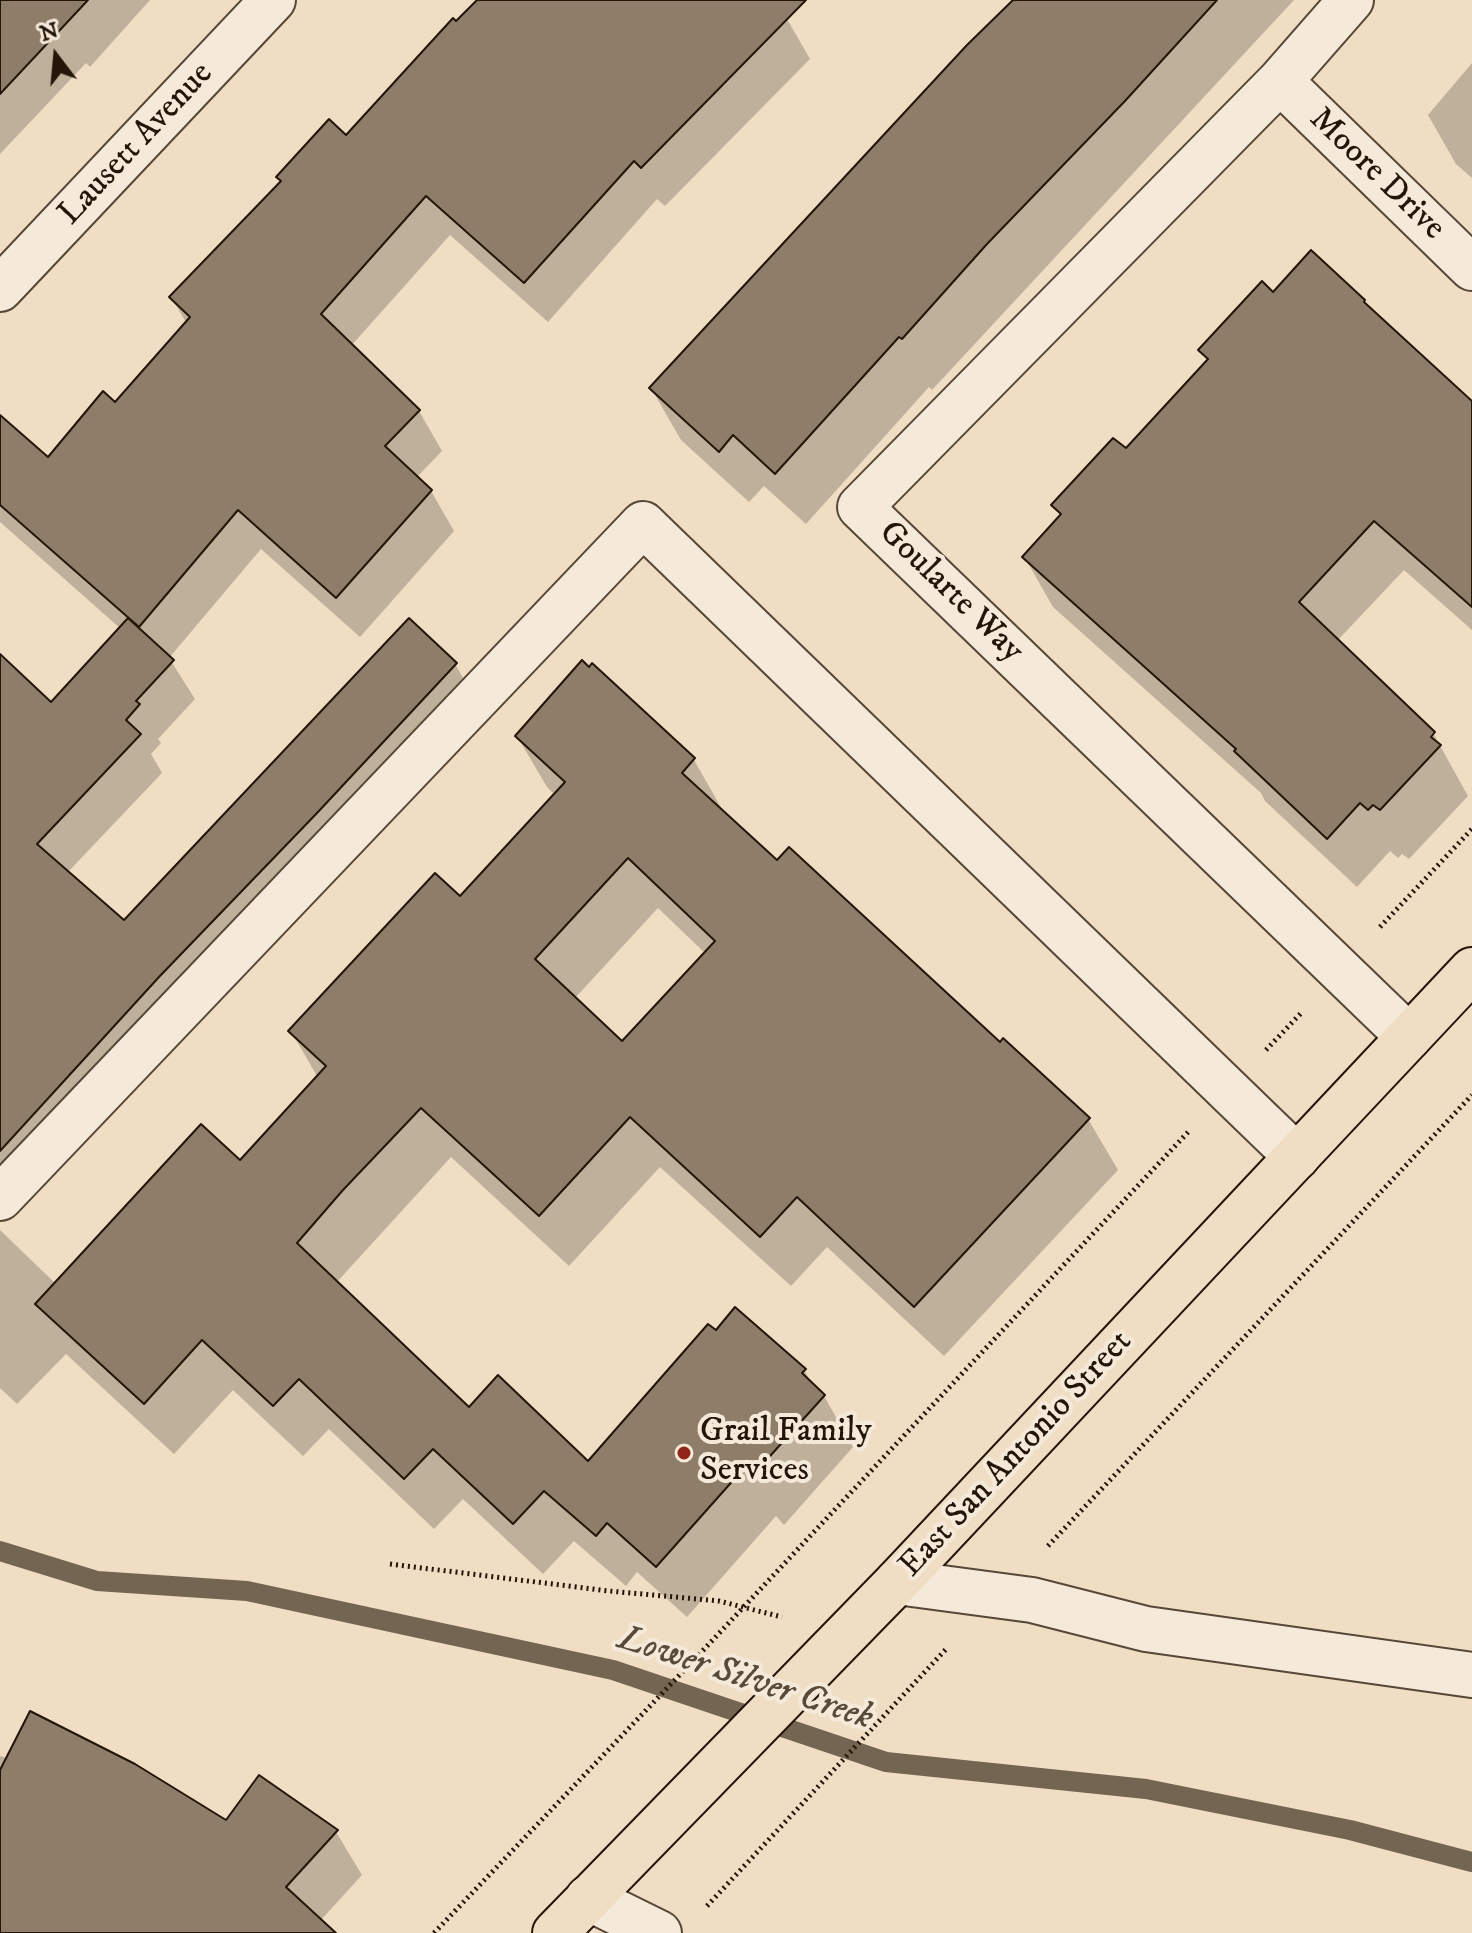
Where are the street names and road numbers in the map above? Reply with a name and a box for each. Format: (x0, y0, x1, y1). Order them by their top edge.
street label: Lausett Avenue (51, 55, 223, 235)
street label: Moore Drive (1300, 100, 1452, 250)
street label: Goularte Way (869, 514, 1031, 672)
street label: East San Antonio Street (892, 1323, 1142, 1587)

